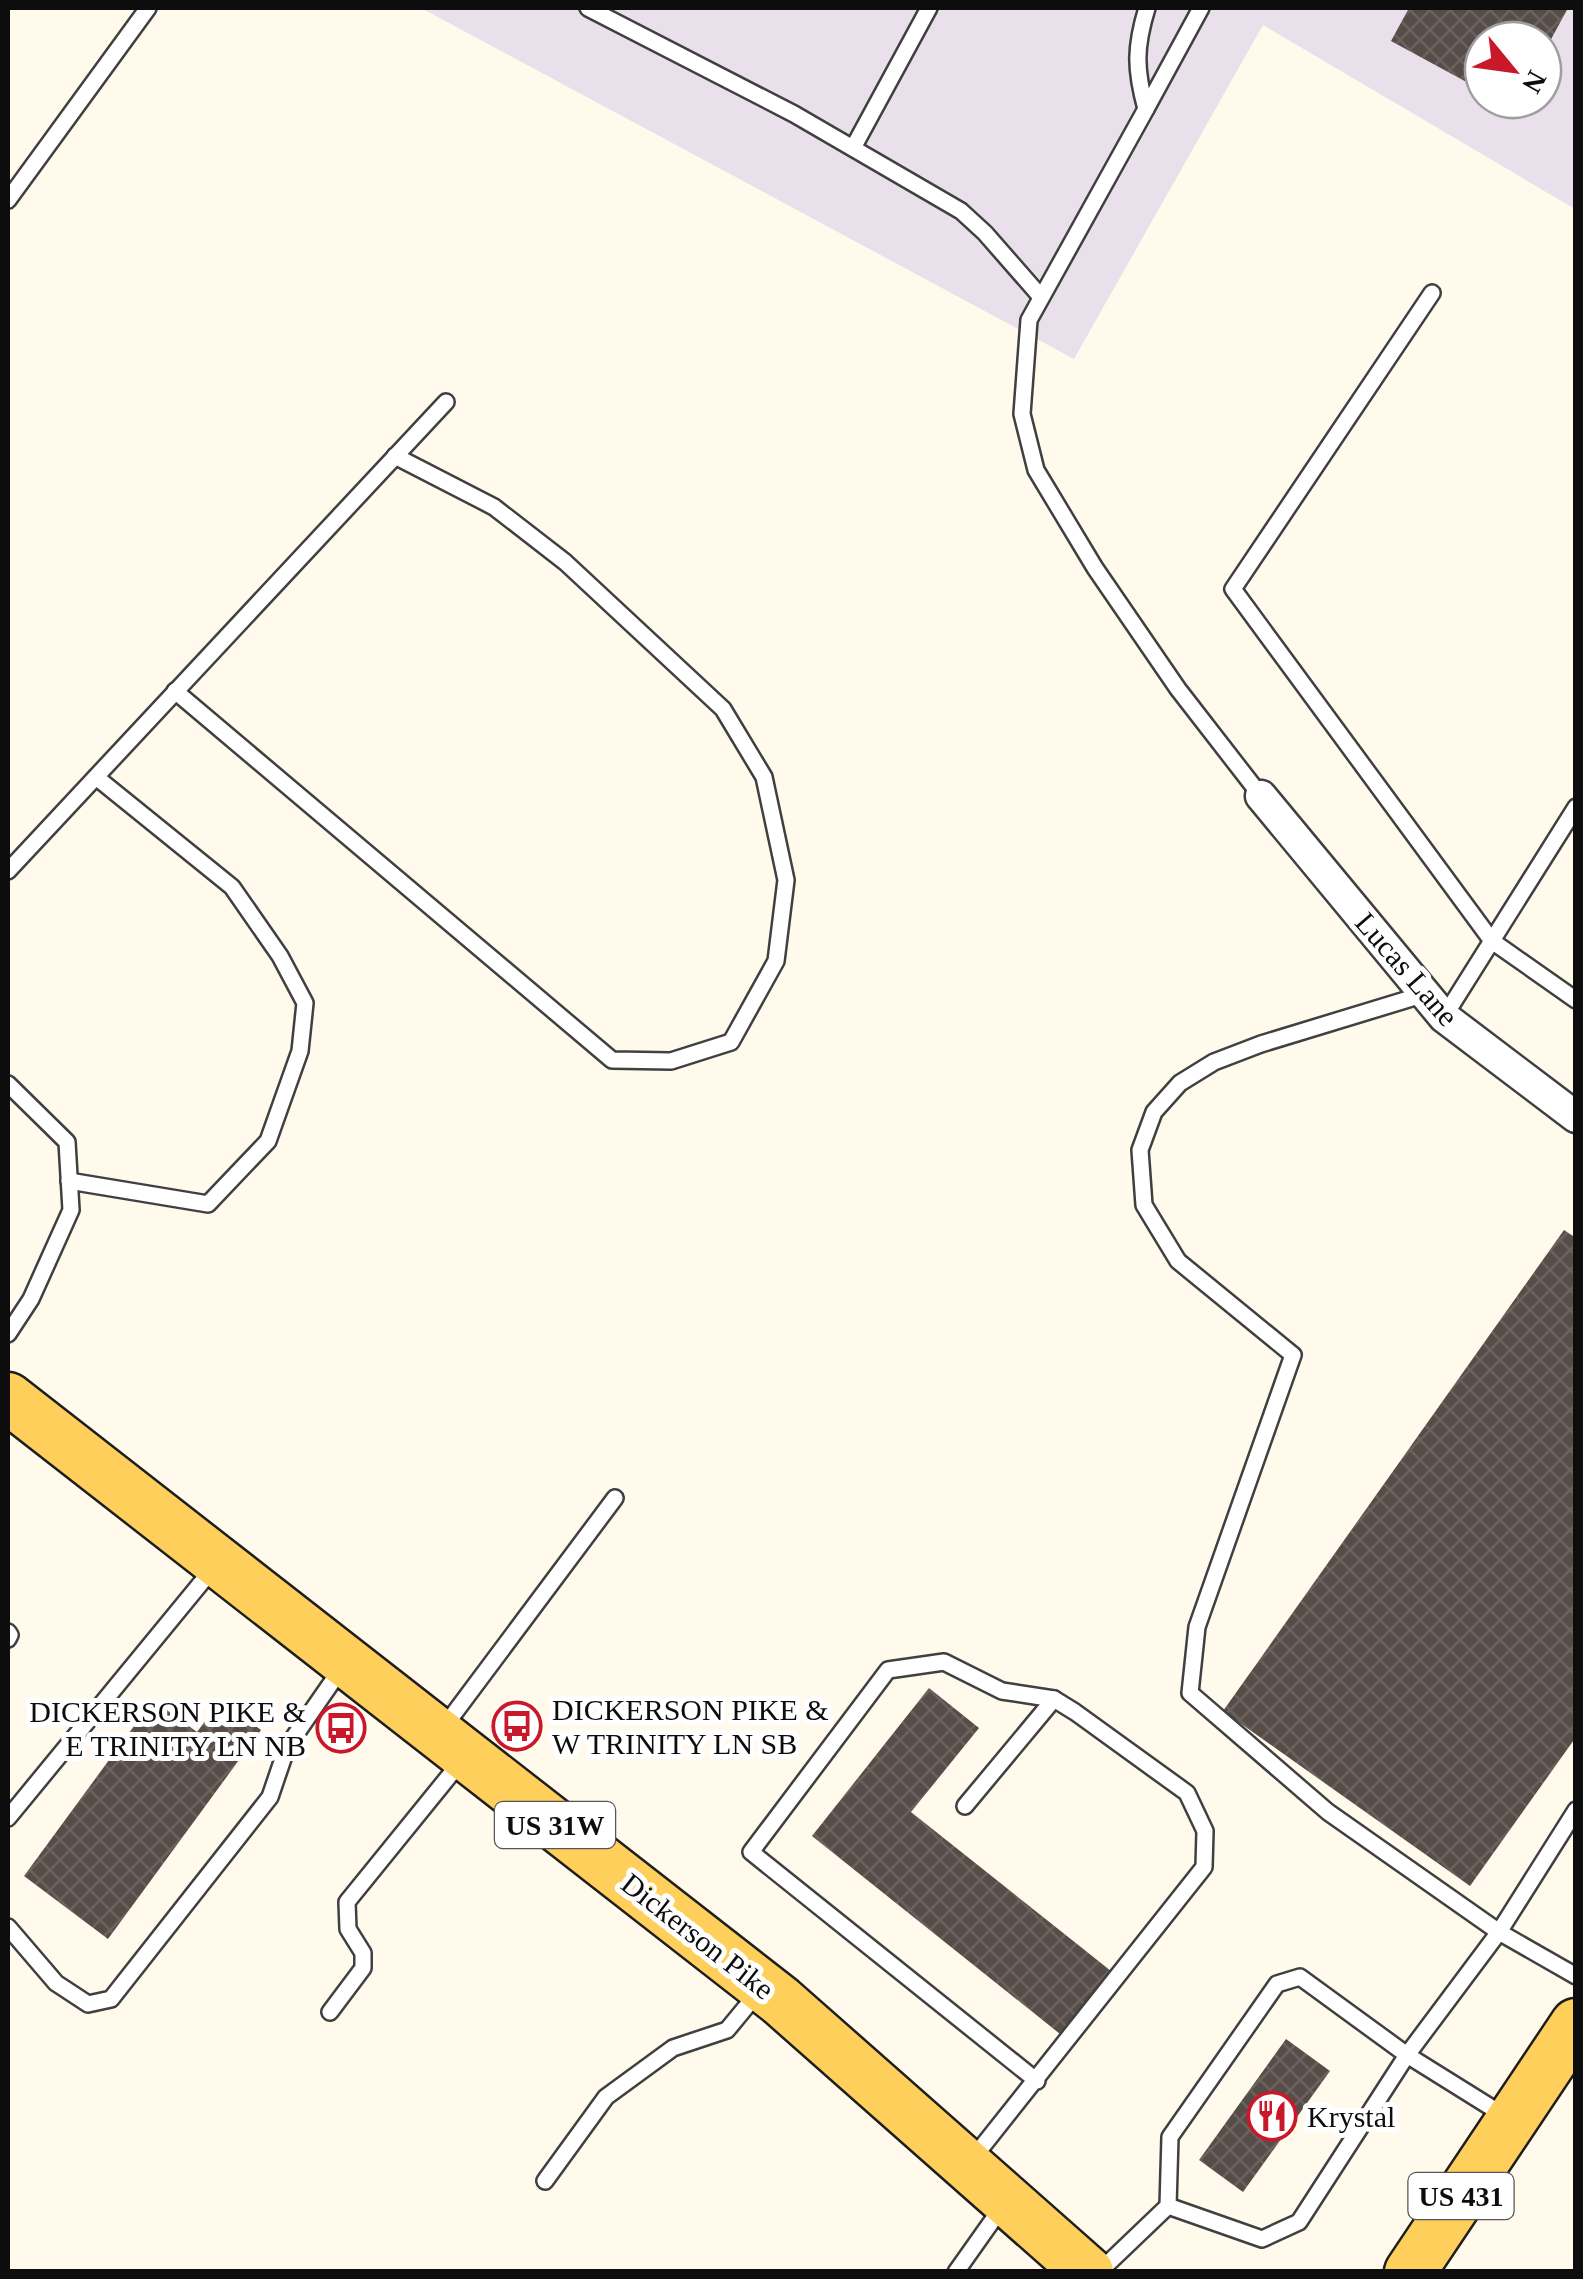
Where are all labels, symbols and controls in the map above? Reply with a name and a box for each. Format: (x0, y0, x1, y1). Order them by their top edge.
north arrow (1463, 20, 1563, 120)
text: N (1516, 66, 1553, 98)
street label: Lucas Lane (1349, 906, 1465, 1032)
place label: DICKERSON PIKE & W TRINITY LN SB (552, 1693, 829, 1760)
place label: DICKERSON PIKE & E TRINITY LN NB (29, 1695, 306, 1762)
bus stop icon: DICKERSON PIKE & W TRINITY LN SB (491, 1700, 543, 1752)
bus stop icon: DICKERSON PIKE & E TRINITY LN NB (315, 1702, 367, 1754)
road number: US 31W (495, 1802, 615, 1848)
street label: Dickerson Pike (615, 1866, 781, 2006)
restaurant icon: Krystal (1246, 2090, 1298, 2142)
place label: Krystal (1307, 2100, 1395, 2133)
road number: US 431 (1408, 2173, 1514, 2219)

